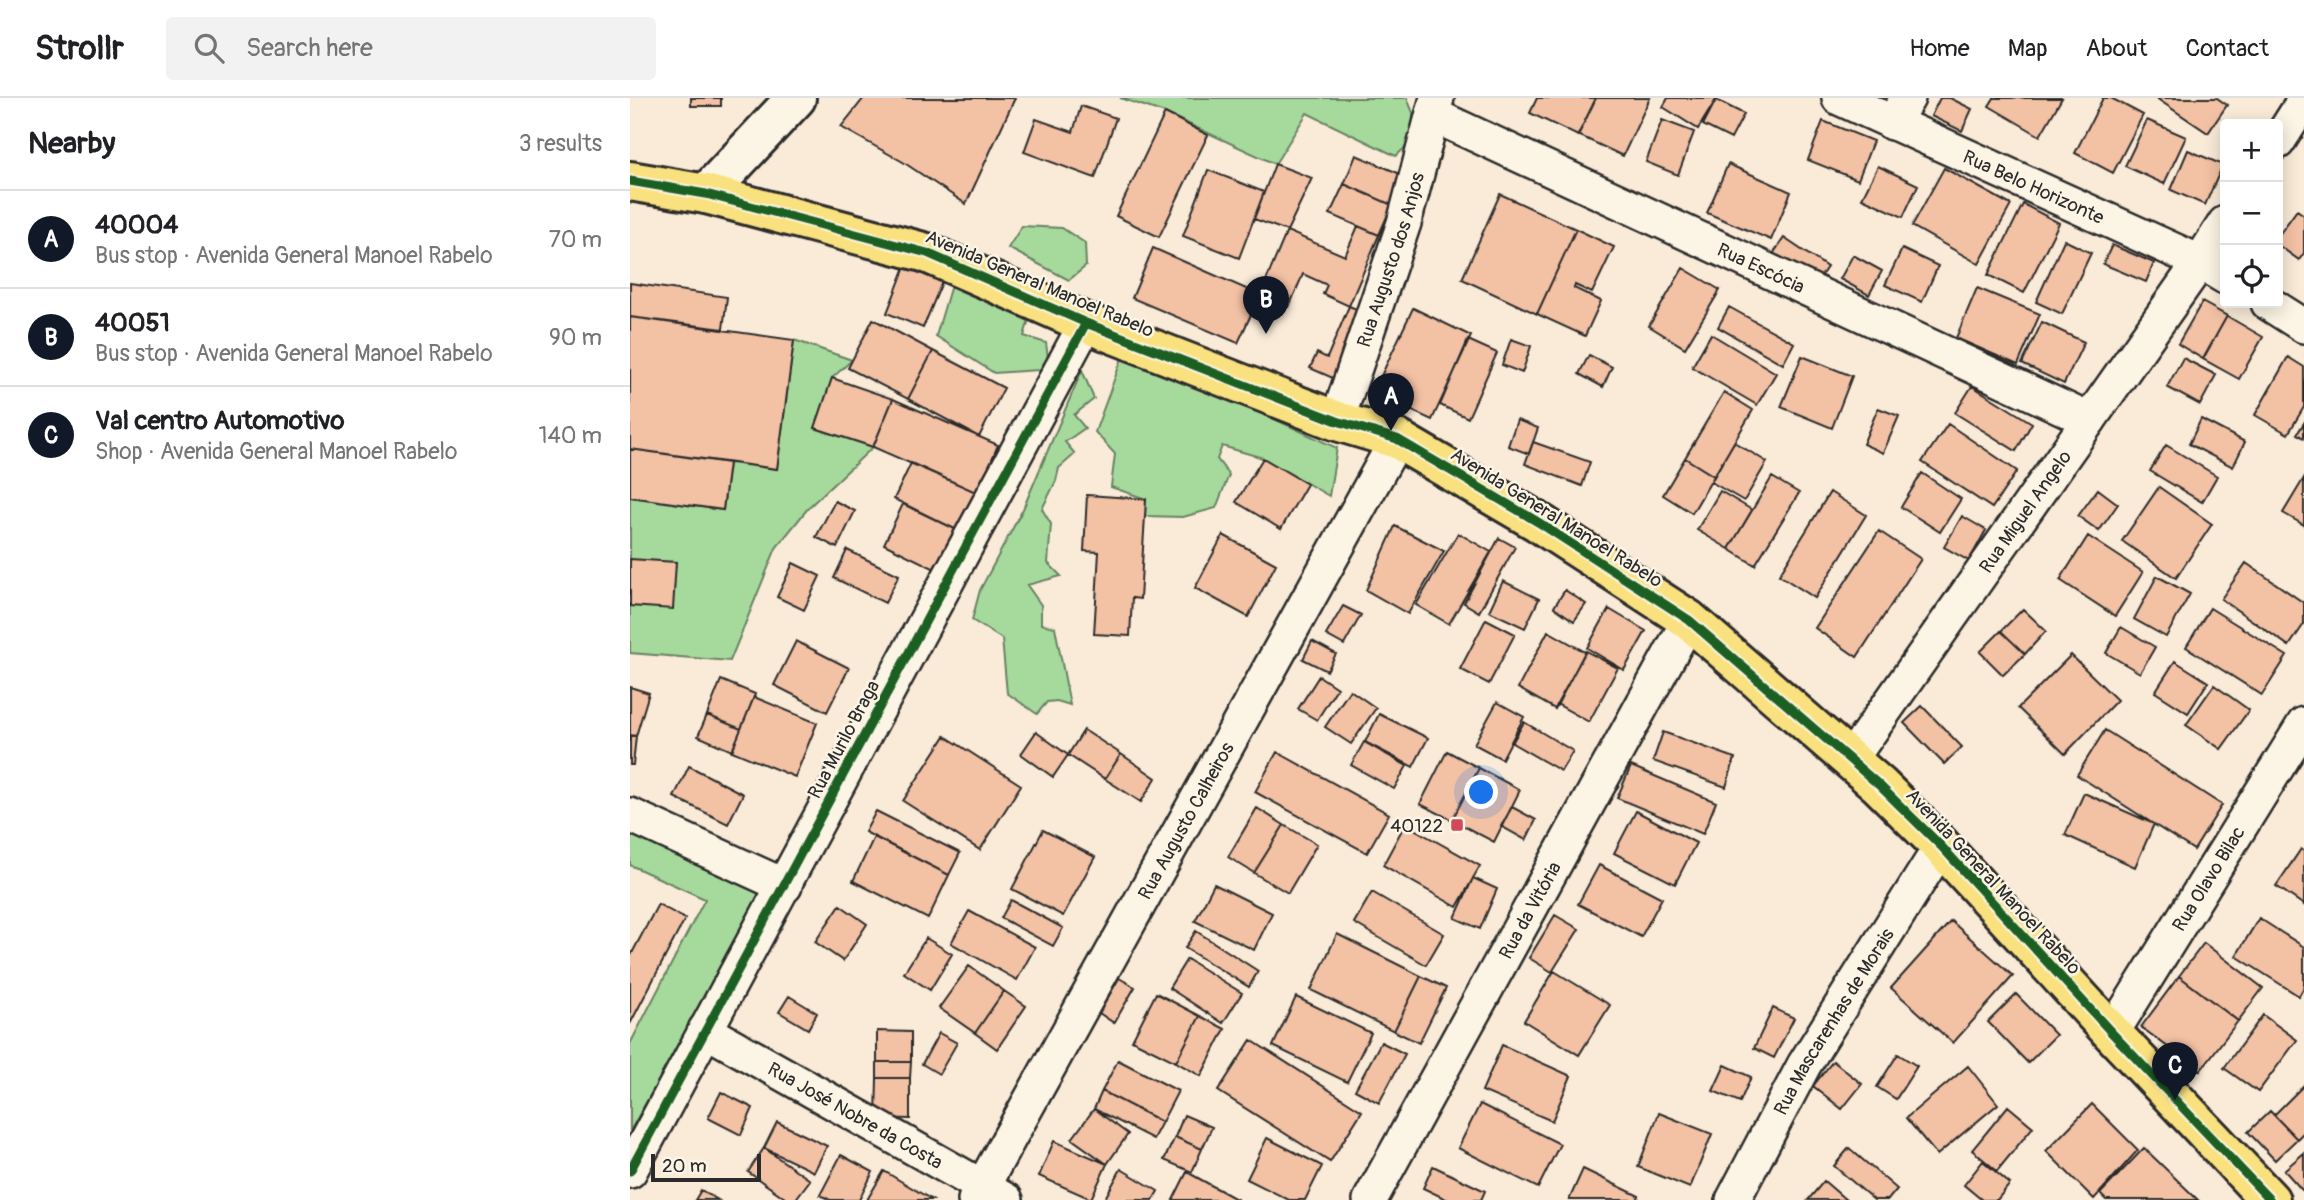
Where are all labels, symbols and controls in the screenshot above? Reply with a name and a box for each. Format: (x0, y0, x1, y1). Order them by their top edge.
search box (166, 17, 656, 80)
text: Strollr (35, 28, 124, 69)
icon: search (190, 29, 228, 67)
text: Search here (246, 32, 373, 64)
text: Home (1909, 34, 1970, 63)
text: Map (2008, 34, 2048, 63)
text: About (2086, 34, 2148, 63)
text: Contact (2186, 34, 2269, 63)
map controls (2220, 119, 2283, 308)
button: + (2220, 119, 2283, 182)
text: Nearby (28, 125, 115, 162)
text: 3 results (519, 129, 602, 158)
street label: Rua Belo Horizonte (1959, 145, 2108, 230)
street label: Rua Augusto dos Anjos (1352, 169, 1430, 350)
button: − (2220, 182, 2283, 245)
text: 40004 (95, 209, 178, 241)
text: A (44, 225, 58, 254)
text: 70 m (549, 225, 602, 254)
street label: Avenida General Manoel Rabelo (922, 225, 1157, 343)
street label: Rua Escócia (1713, 238, 1809, 299)
text: Bus stop · Avenida General Manoel Rabelo (95, 241, 493, 270)
button: locate (2220, 245, 2283, 308)
pin: B (1243, 276, 1289, 334)
text: 40051 (95, 307, 170, 339)
text: B (44, 323, 58, 352)
text: 90 m (549, 323, 602, 352)
text: Bus stop · Avenida General Manoel Rabelo (95, 339, 493, 368)
pin: A (1368, 373, 1414, 431)
text: Val centro Automotivo (95, 405, 344, 437)
text: C (44, 421, 58, 450)
text: 140 m (539, 421, 602, 450)
text: Shop · Avenida General Manoel Rabelo (95, 437, 457, 466)
street label: Avenida General Manoel Rabelo (1446, 443, 1667, 593)
street label: Rua Miguel Angelo (1974, 446, 2077, 578)
street label: Rua Murilo Braga (803, 676, 885, 803)
street label: Rua Augusto Calheiros (1133, 738, 1240, 904)
your location (1464, 775, 1498, 809)
street label: Avenida General Manoel Rabelo (1901, 784, 2086, 980)
place label: 40122 (1390, 814, 1443, 838)
marker: 40122 (1449, 817, 1465, 833)
street label: Rua Olavo Bilac (2167, 822, 2251, 936)
street label: Rua da Vitória (1494, 857, 1567, 963)
street label: Rua Mascarenhas de Morais (1769, 924, 1900, 1119)
pin: C (2152, 1042, 2198, 1100)
street label: Rua José Nobre da Costa (763, 1057, 947, 1175)
scale bar (651, 1151, 761, 1183)
text: 20 m (662, 1154, 707, 1178)

